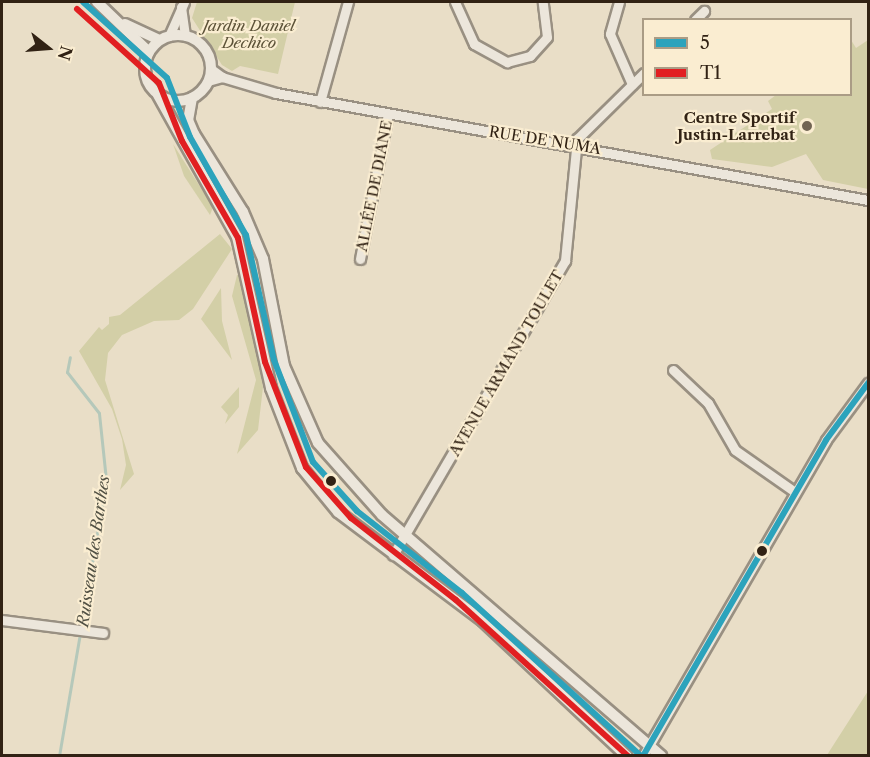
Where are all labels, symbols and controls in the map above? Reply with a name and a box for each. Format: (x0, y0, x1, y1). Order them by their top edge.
park label: Jardin Daniel Dechico (203, 16, 295, 51)
north arrow (18, 18, 78, 78)
legend (642, 18, 852, 96)
text: 5 (700, 32, 710, 54)
text: N (54, 44, 77, 63)
text: T1 (700, 62, 721, 84)
place label: Centre Sportif Justin-Larrebat (677, 108, 795, 143)
street label: ALLÉE DE DIANE (352, 119, 396, 253)
marker: Centre Sportif Justin-Larrebat (800, 119, 814, 133)
street label: RUE DE NUMA (488, 122, 602, 158)
street label: AVENUE ARMAND TOULET (445, 266, 567, 460)
water label: Ruisseau des Barthes (73, 474, 113, 628)
unlabelled marker (325, 475, 337, 487)
unlabelled marker (756, 545, 768, 557)

